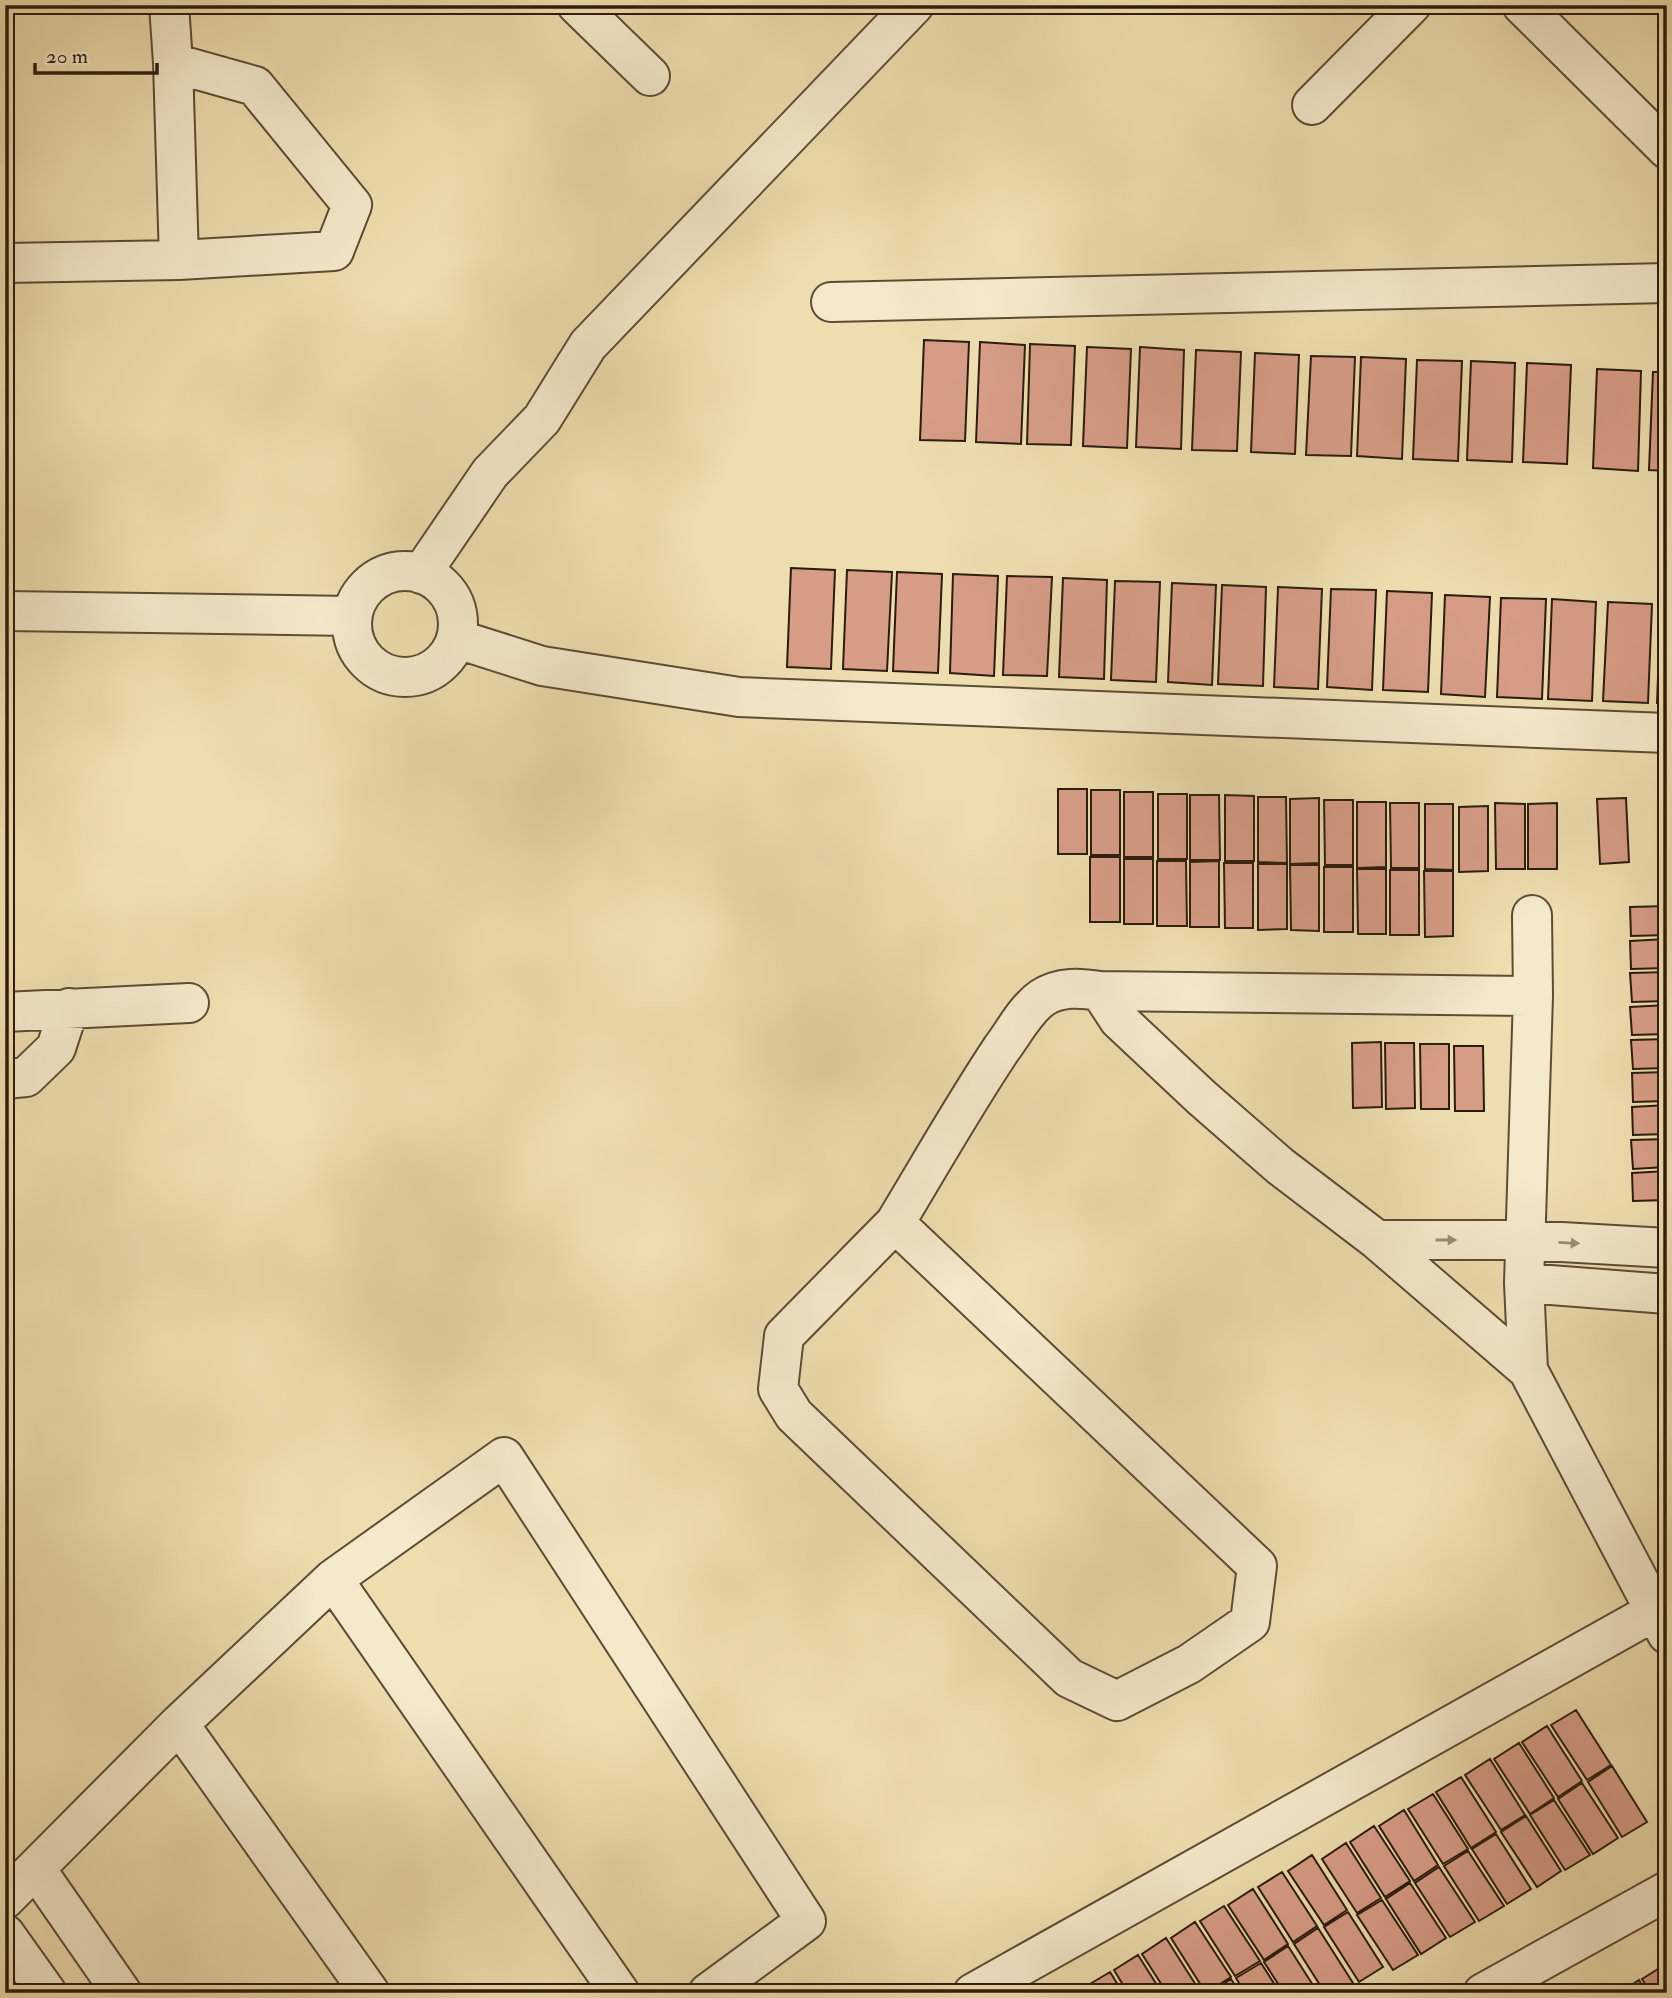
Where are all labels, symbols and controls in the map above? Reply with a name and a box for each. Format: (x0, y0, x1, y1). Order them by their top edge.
scale bar (35, 32, 158, 76)
text: 20 m (46, 43, 88, 70)
one-way arrow (1435, 1234, 1457, 1246)
one-way arrow (1558, 1237, 1580, 1248)

